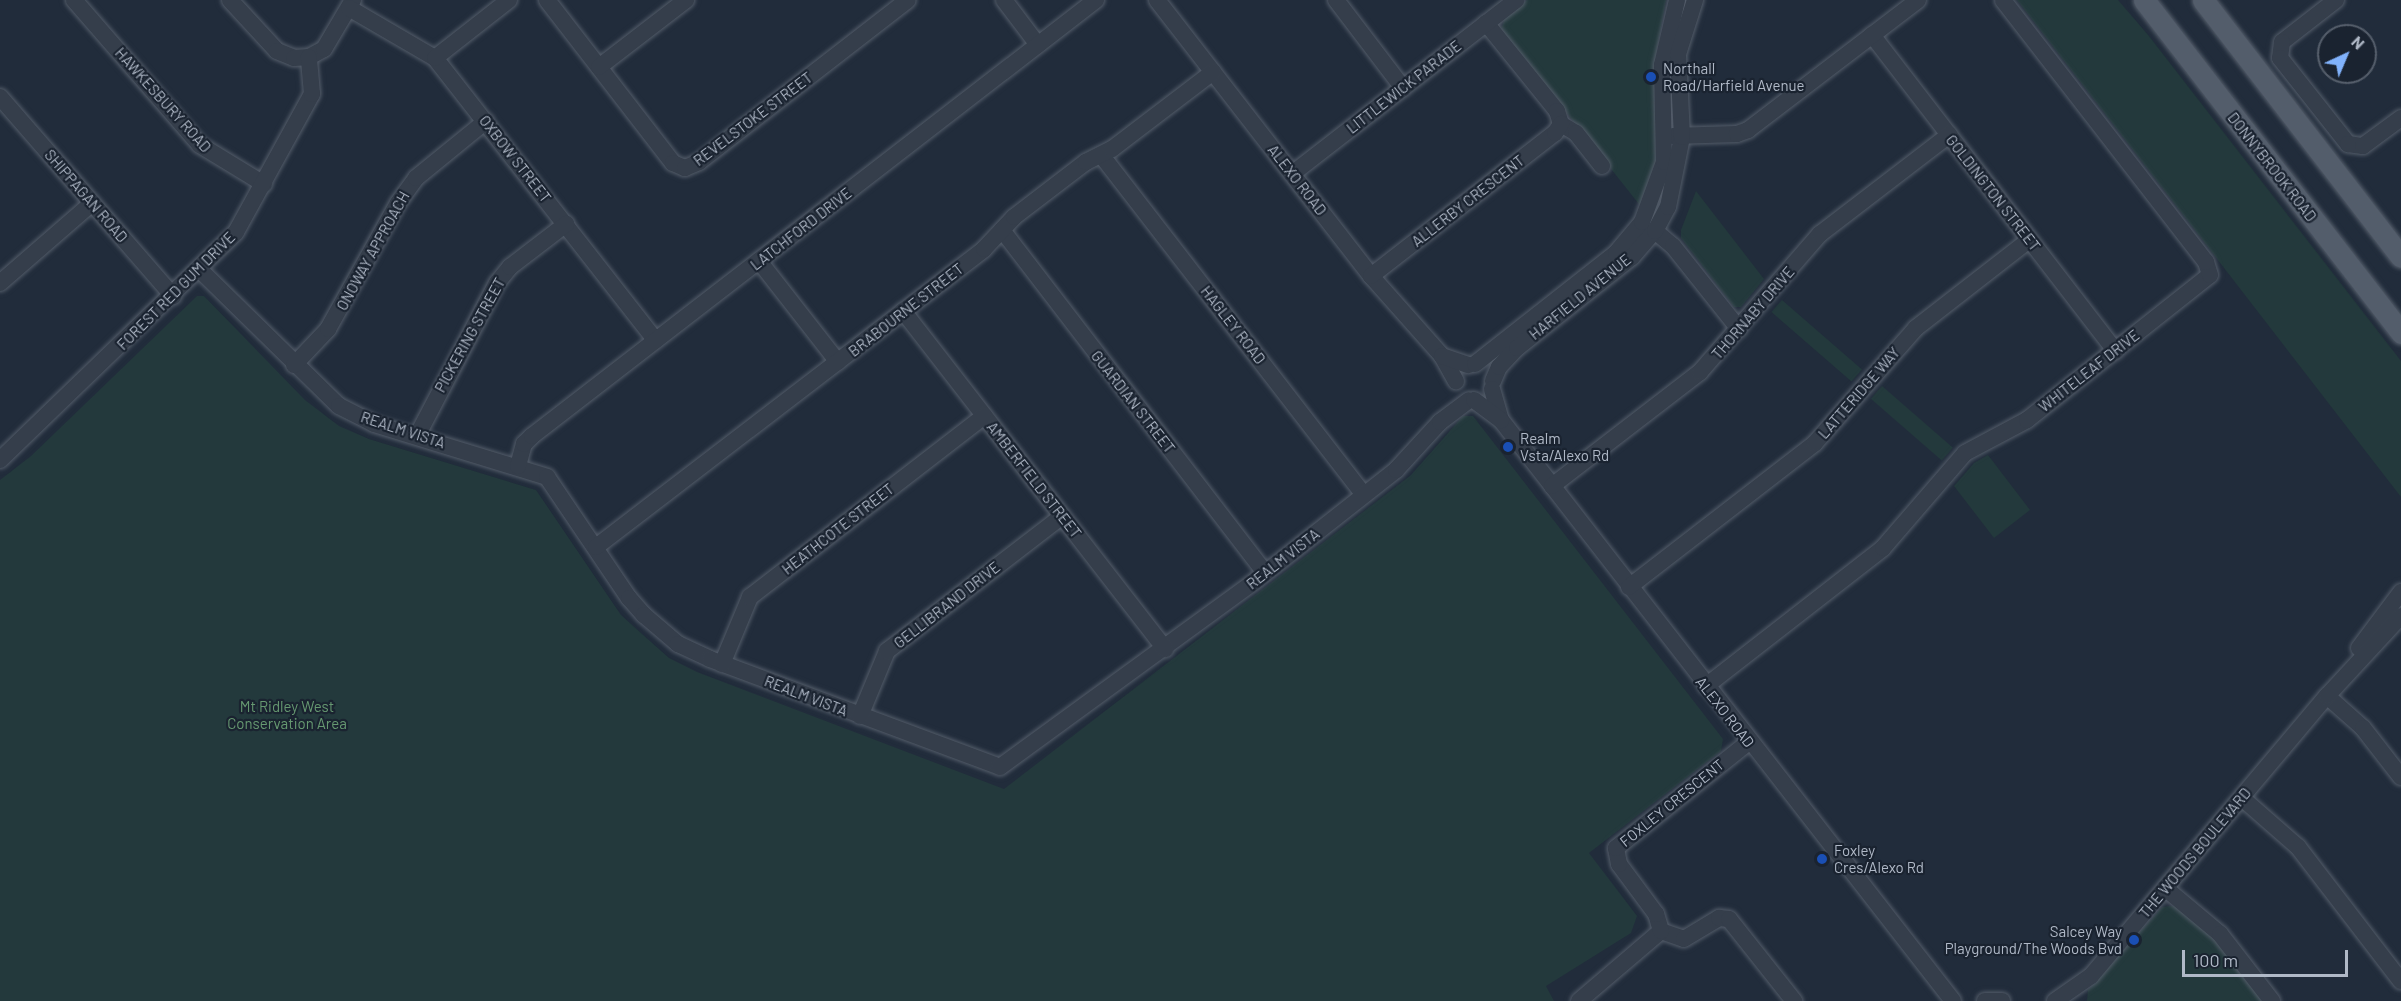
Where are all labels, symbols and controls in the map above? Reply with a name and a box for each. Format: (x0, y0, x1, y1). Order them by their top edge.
north arrow (2317, 24, 2377, 84)
text: N (2348, 32, 2369, 53)
street label: LITTLEWICK PARADE (1343, 37, 1465, 137)
street label: HAWKESBURY ROAD (111, 44, 215, 156)
place label: Northall Road/Harfield Avenue (1663, 59, 1805, 94)
street label: REVELSTOKE STREET (690, 68, 816, 170)
marker: Northall Road/Harfield Avenue (1644, 70, 1658, 84)
street label: DONNYBROOK ROAD (2224, 109, 2320, 225)
street label: OXBOW STREET (475, 112, 555, 206)
street label: GOLDINGTON STREET (1942, 131, 2044, 255)
street label: ALEXO ROAD (1264, 141, 1330, 219)
street label: SHIPPAGAN ROAD (41, 146, 131, 246)
street label: ALLERBY CRESCENT (1408, 151, 1528, 251)
street label: LATCHFORD DRIVE (747, 184, 855, 274)
street label: ONOWAY APPROACH (333, 188, 413, 314)
street label: FOREST RED GUM DRIVE (113, 228, 239, 354)
street label: HARFIELD AVENUE (1526, 251, 1634, 343)
street label: BRABOURNE STREET (845, 260, 967, 360)
street label: THORNABY DRIVE (1708, 263, 1798, 363)
street label: PICKERING STREET (431, 275, 509, 395)
street label: HAGLEY ROAD (1197, 282, 1269, 368)
street label: WHITELEAF DRIVE (2035, 326, 2143, 416)
street label: LATTERIDGE WAY (1814, 344, 1904, 442)
street label: GUARDIAN STREET (1087, 347, 1179, 457)
street label: REALM VISTA (359, 408, 447, 452)
street label: AMBERFIELD STREET (983, 418, 1085, 542)
place label: Realm Vsta/Alexo Rd (1520, 429, 1609, 464)
marker: Realm Vsta/Alexo Rd (1501, 440, 1515, 454)
street label: HEATHCOTE STREET (778, 480, 898, 578)
street label: REALM VISTA (1243, 525, 1323, 593)
street label: GELLIBRAND DRIVE (890, 558, 1004, 652)
street label: REALM VISTA (762, 672, 850, 720)
street label: ALEXO ROAD (1692, 673, 1758, 751)
park label: Mt Ridley West Conservation Area (227, 697, 347, 732)
street label: FOXLEY CRESCENT (1616, 756, 1728, 850)
street label: THE WOODS BOULEVARD (2135, 784, 2255, 922)
place label: Foxley Cres/Alexo Rd (1834, 841, 1924, 876)
marker: Foxley Cres/Alexo Rd (1815, 852, 1829, 866)
place label: Salcey Way Playground/The Woods Bvd (1945, 922, 2122, 957)
marker: Salcey Way Playground/The Woods Bvd (2127, 933, 2141, 947)
scale bar (2185, 938, 2352, 976)
text: 100 m (2193, 949, 2238, 971)

